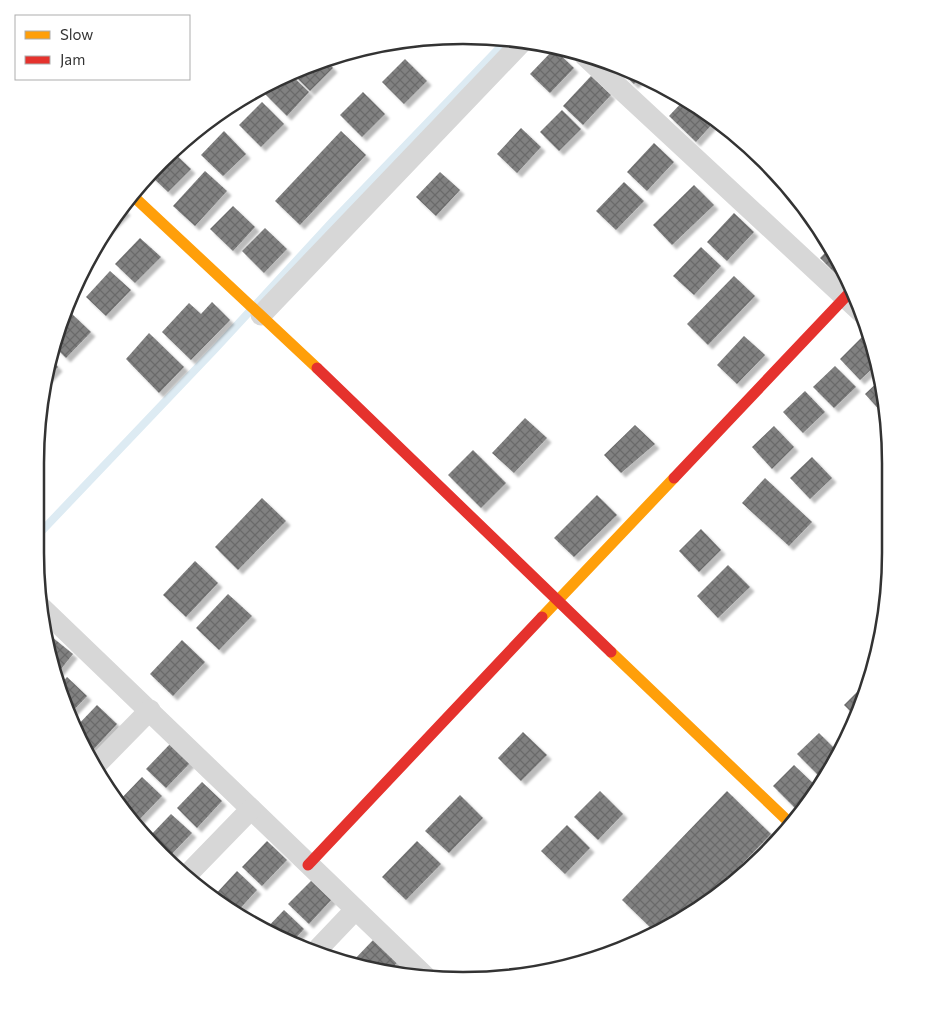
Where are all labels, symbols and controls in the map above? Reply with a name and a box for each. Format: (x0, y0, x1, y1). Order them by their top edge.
legend (15, 15, 190, 80)
text: Slow (60, 25, 93, 43)
text: Jam (60, 50, 85, 68)

